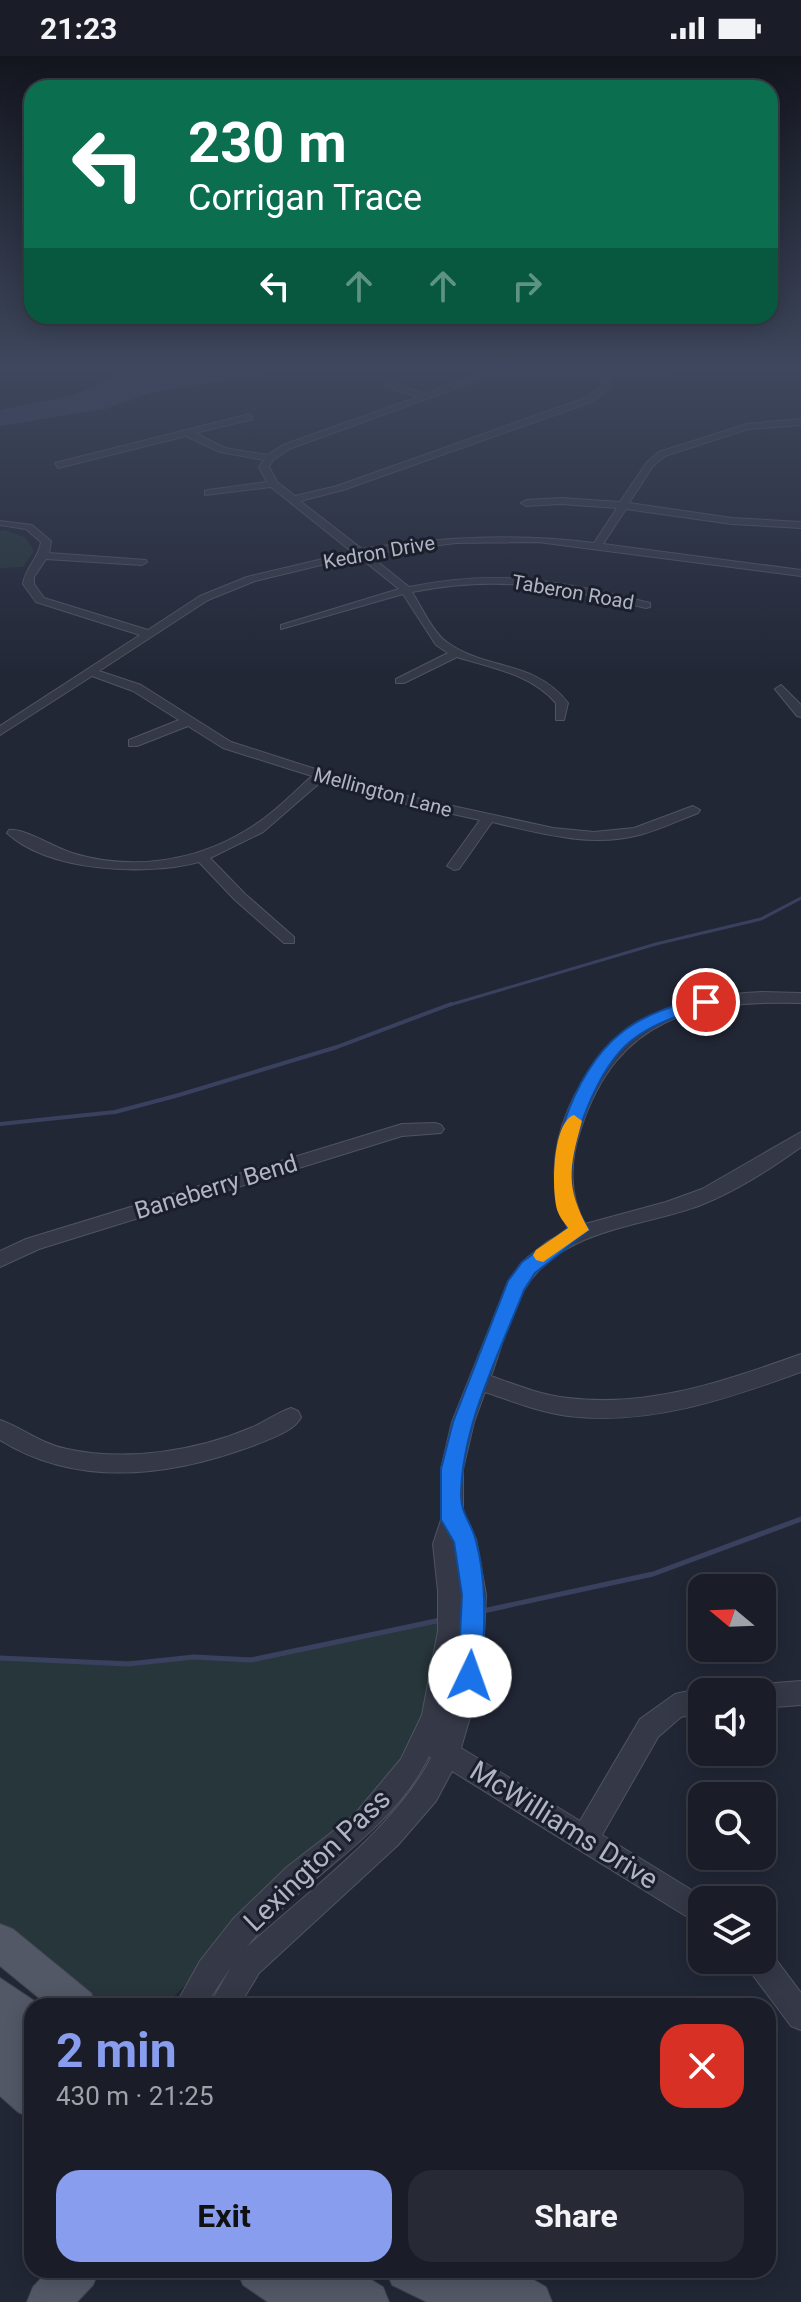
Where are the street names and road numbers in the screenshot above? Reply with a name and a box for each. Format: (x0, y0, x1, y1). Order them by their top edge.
street label: Kedron Drive (321, 530, 437, 574)
street label: Taberon Road (510, 569, 636, 615)
street label: Mellington Lane (311, 762, 455, 822)
street label: Baneberry Bend (131, 1149, 301, 1225)
street label: McWilliams Drive (464, 1754, 664, 1896)
street label: Lexington Pass (237, 1782, 397, 1938)

